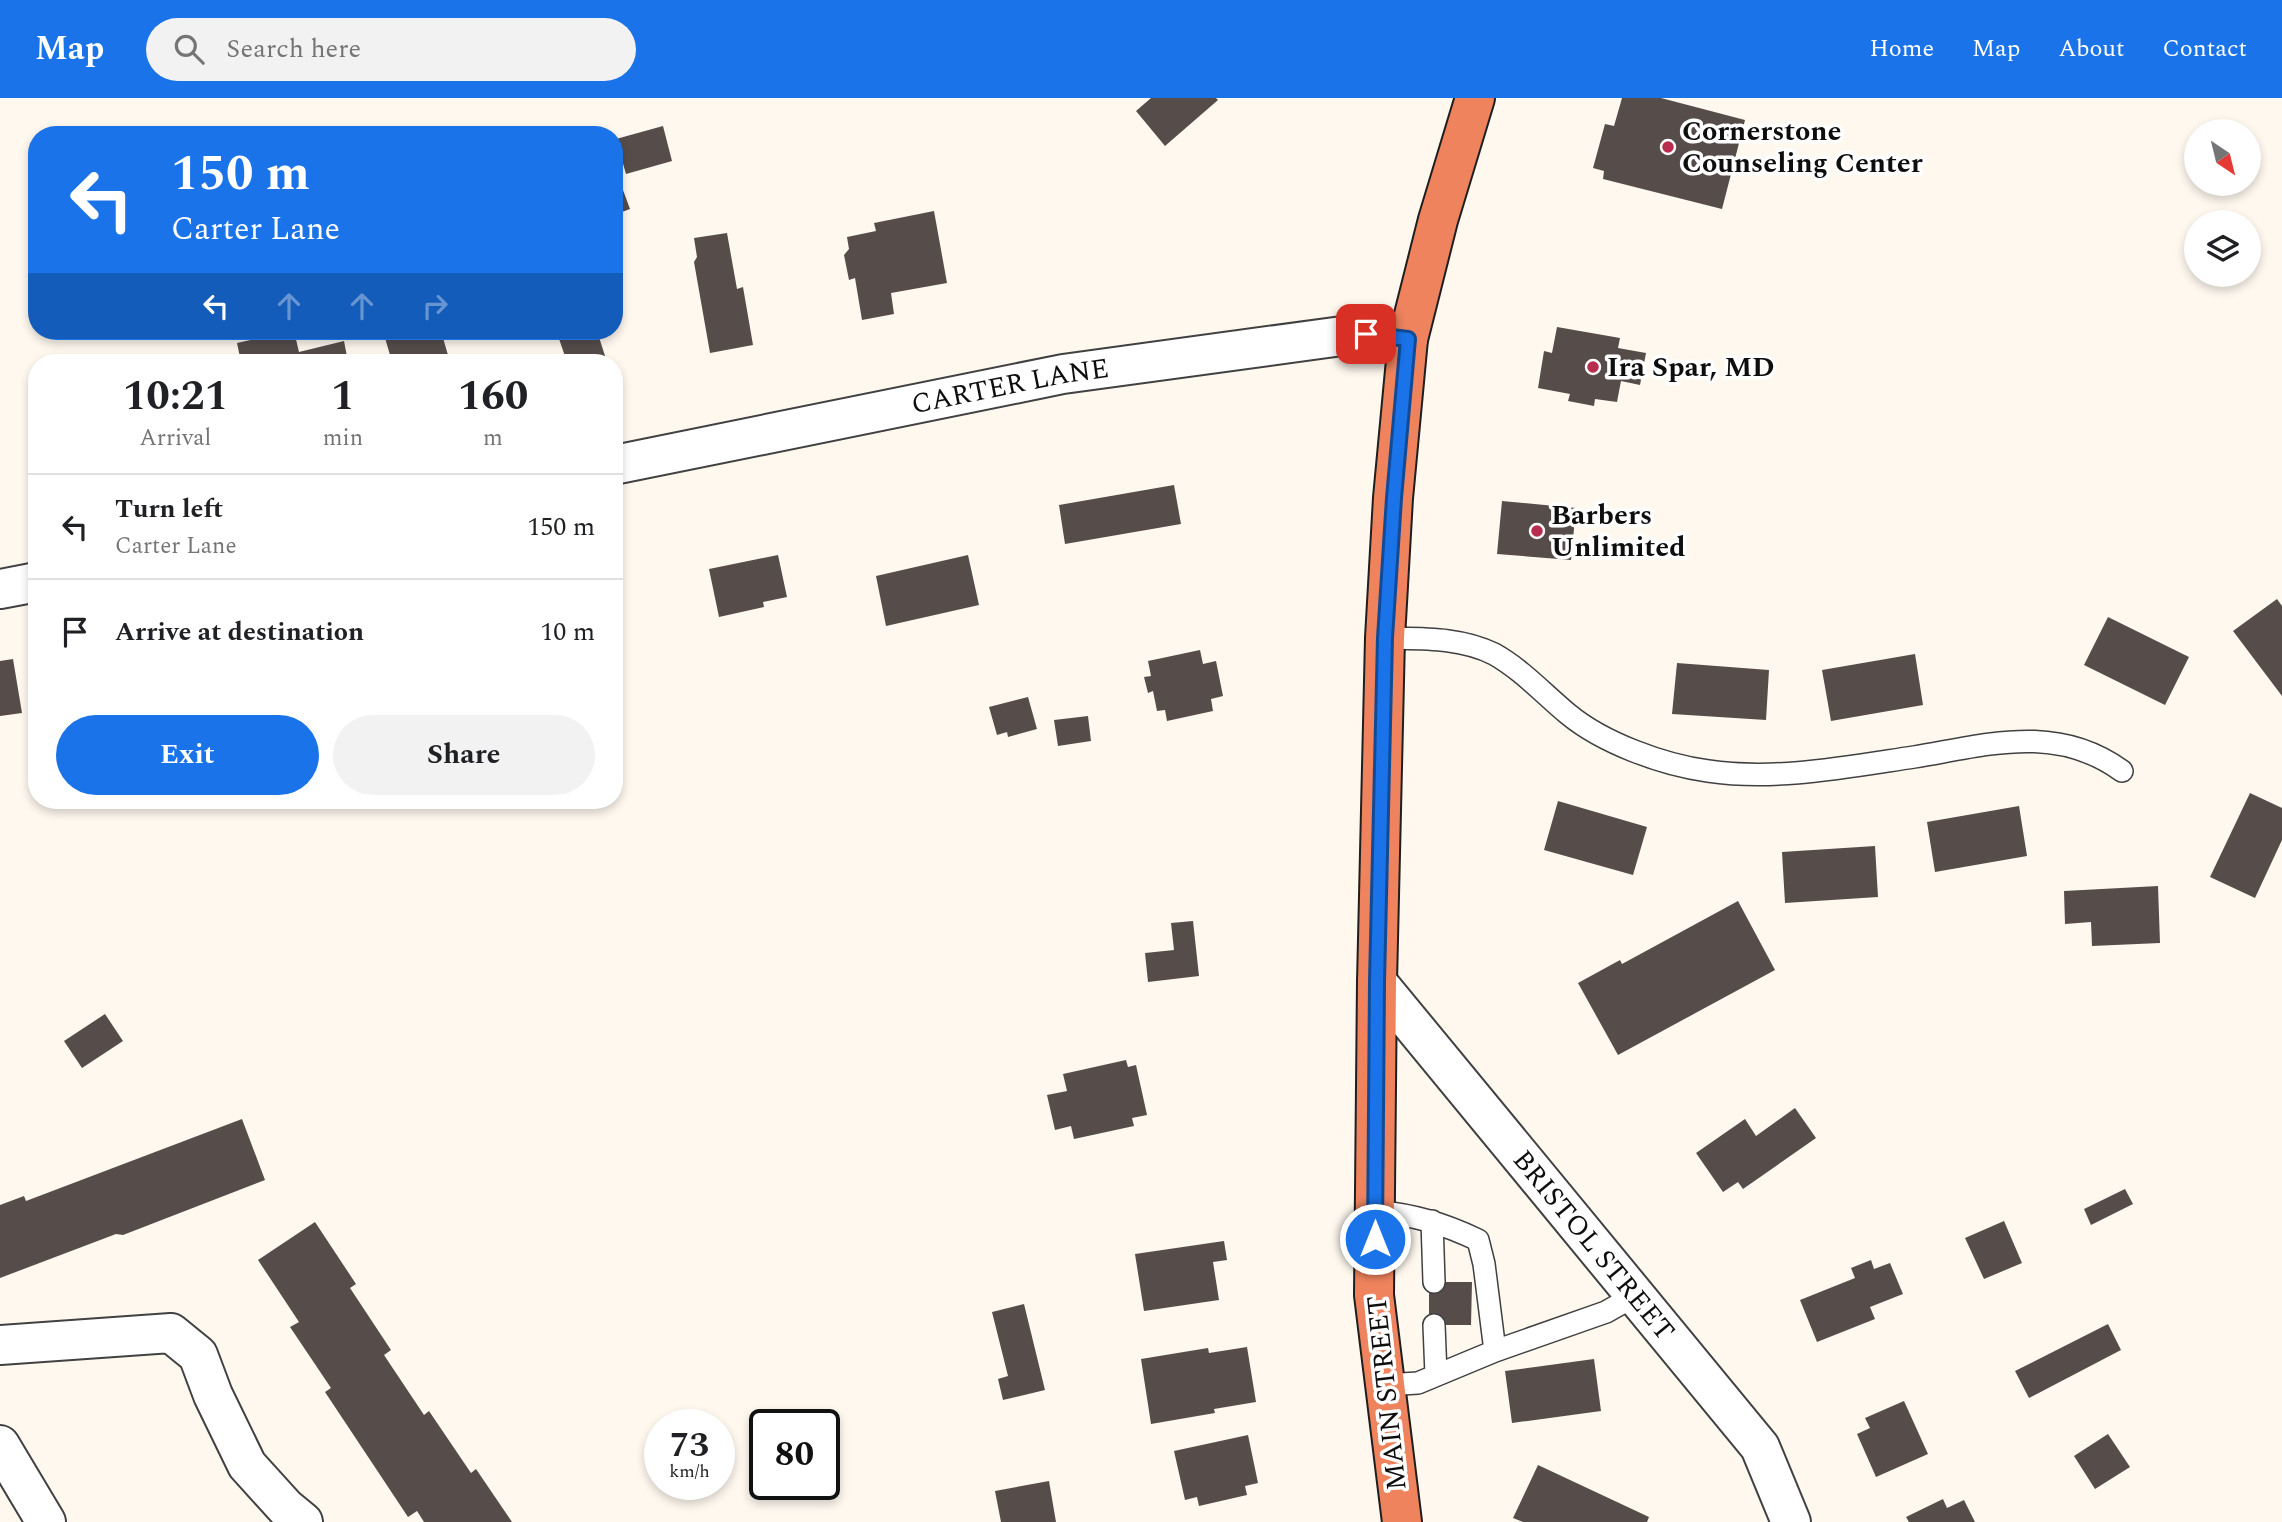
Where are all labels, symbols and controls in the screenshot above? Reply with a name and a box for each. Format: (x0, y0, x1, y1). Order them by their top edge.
search box (146, 18, 636, 81)
text: Map (35, 24, 104, 74)
text: Search here (226, 29, 361, 69)
icon: search (170, 30, 208, 68)
text: Home (1869, 31, 1934, 67)
text: Map (1972, 31, 2020, 67)
text: About (2058, 31, 2124, 67)
text: Contact (2162, 31, 2247, 67)
place label: Cornerstone Counseling Center (1682, 110, 1923, 185)
north arrow (2184, 119, 2261, 196)
map controls (2184, 119, 2261, 287)
text: 150 m (171, 137, 310, 212)
marker: Cornerstone Counseling Center (1660, 139, 1676, 155)
icon: left (56, 154, 147, 245)
text: Carter Lane (171, 205, 340, 254)
button: layers (2184, 210, 2261, 287)
icon: left (197, 287, 235, 325)
icon: ahead (270, 287, 308, 325)
icon: ahead (343, 287, 381, 325)
icon: right (416, 287, 454, 325)
pin (1336, 304, 1396, 364)
icon: arrive (1347, 315, 1385, 353)
street label: CARTER LANE (908, 346, 1111, 426)
place label: Ira Spar, MD (1607, 346, 1774, 389)
marker: Ira Spar, MD (1585, 359, 1601, 375)
text: 10:21 (123, 365, 228, 428)
text: 1 (331, 365, 355, 428)
text: 160 (458, 365, 528, 428)
text: Arrival (140, 421, 211, 456)
text: min (323, 421, 363, 456)
text: m (483, 421, 503, 456)
text: Turn left (115, 489, 223, 529)
place label: Barbers Unlimited (1551, 494, 1686, 569)
text: 150 m (527, 507, 595, 547)
icon: left (56, 508, 94, 546)
marker: Barbers Unlimited (1529, 523, 1545, 539)
text: Carter Lane (115, 529, 237, 564)
text: Arrive at destination (115, 612, 364, 652)
text: 10 m (540, 612, 595, 652)
icon: arrive (56, 613, 94, 651)
button: Exit (56, 715, 319, 795)
button: Share (333, 715, 595, 795)
street label: BRISTOL STREET (1502, 1140, 1686, 1350)
position arrow (1338, 1202, 1412, 1276)
street label: MAIN STREET (1355, 1293, 1419, 1493)
speed limit sign: 80 (749, 1409, 840, 1500)
text: 73 (670, 1419, 709, 1472)
text: km/h (669, 1458, 710, 1485)

